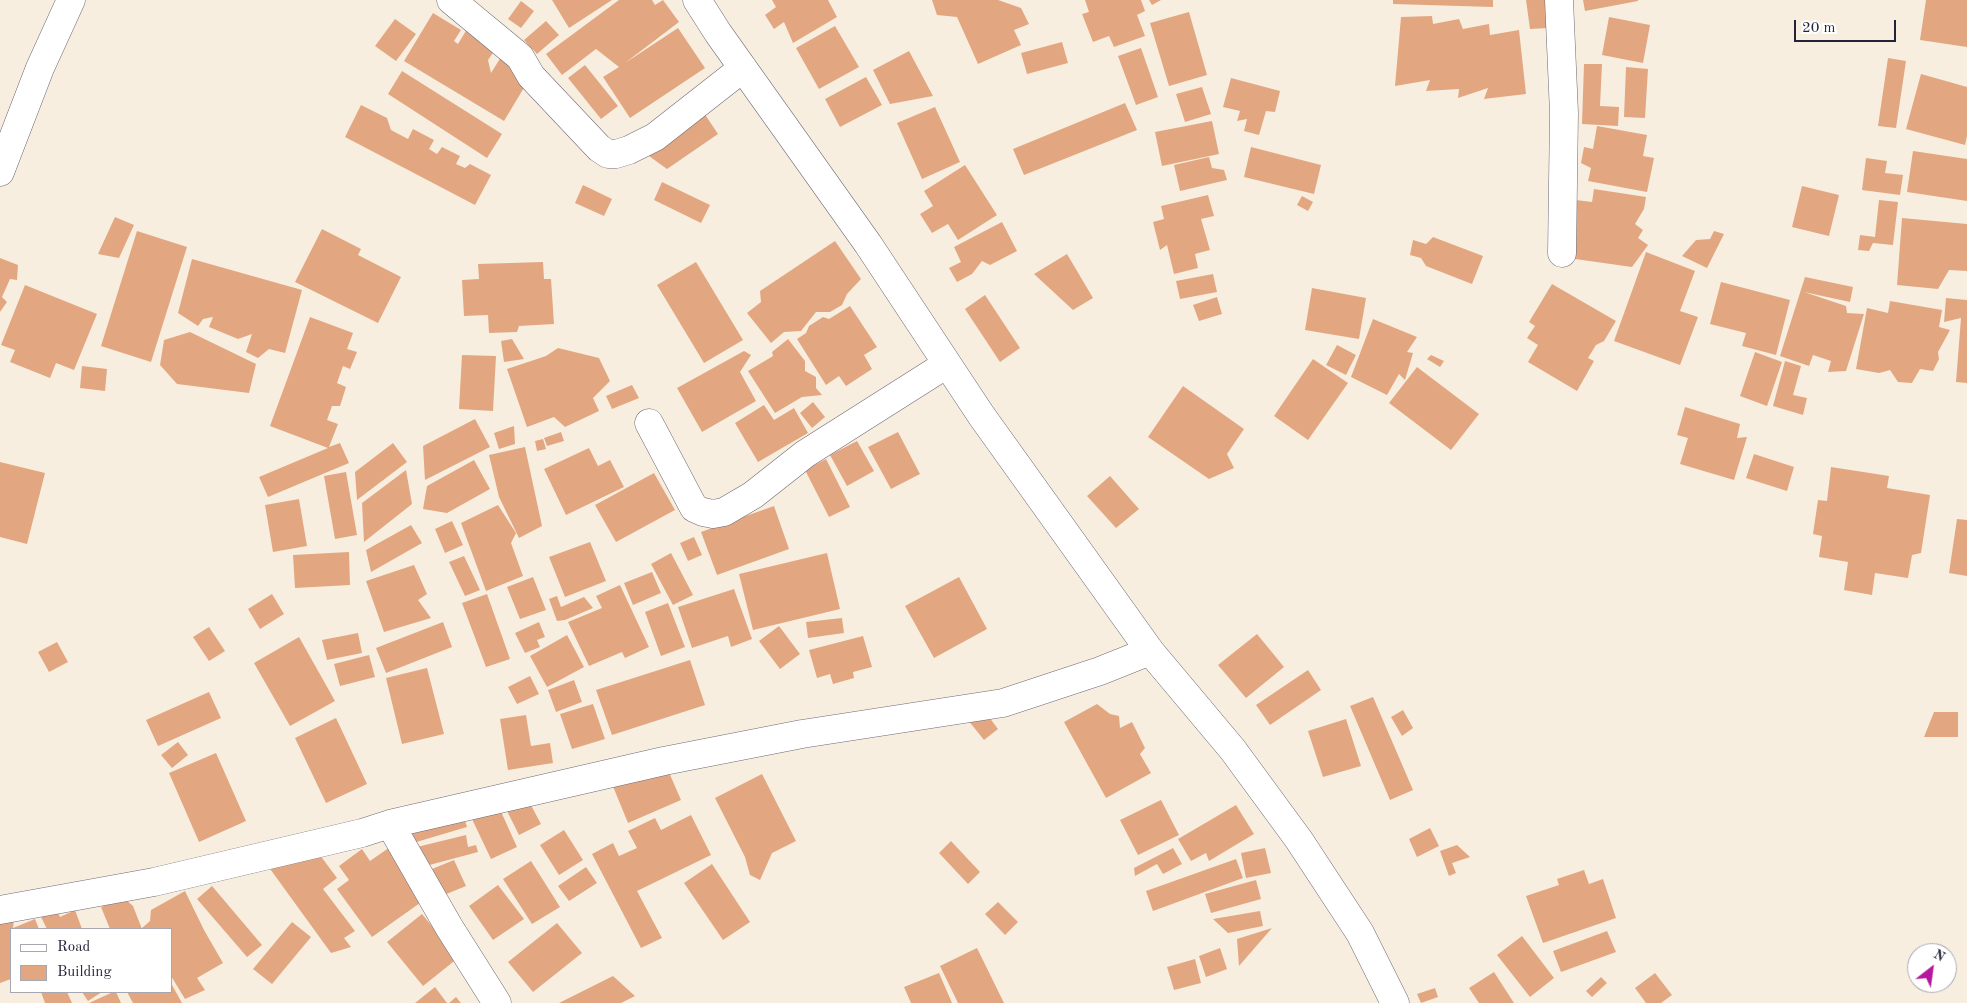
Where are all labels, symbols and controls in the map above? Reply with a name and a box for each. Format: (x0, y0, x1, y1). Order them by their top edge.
scale bar (1797, 10, 1900, 42)
text: 20 m (1802, 21, 1836, 36)
legend (10, 928, 172, 993)
text: Road (57, 940, 90, 955)
north arrow (1907, 943, 1957, 993)
text: N (1931, 947, 1947, 965)
text: Building (57, 965, 112, 980)

